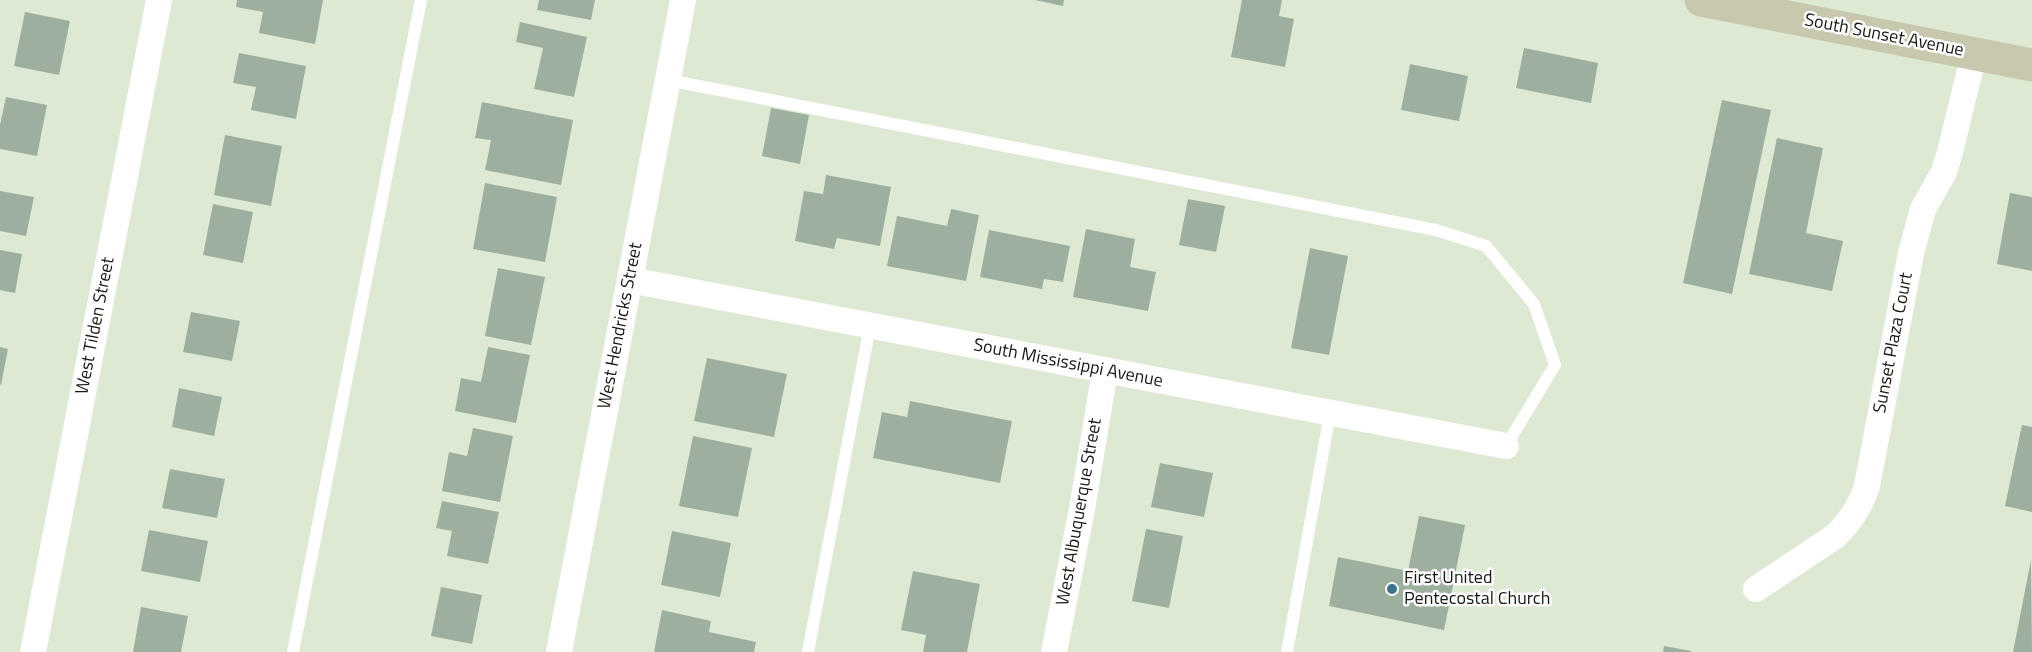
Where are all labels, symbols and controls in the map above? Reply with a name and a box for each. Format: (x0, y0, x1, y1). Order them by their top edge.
street label: South Sunset Avenue (1803, 10, 1965, 62)
street label: West Hendricks Street (594, 241, 648, 411)
street label: West Tilden Street (72, 255, 120, 397)
street label: Sunset Plaza Court (1870, 271, 1918, 415)
street label: South Mississippi Avenue (972, 335, 1164, 393)
street label: West Albuquerque Street (1053, 417, 1107, 607)
place label: First United Pentecostal Church (1404, 568, 1550, 610)
marker: First United Pentecostal Church (1385, 582, 1399, 596)

